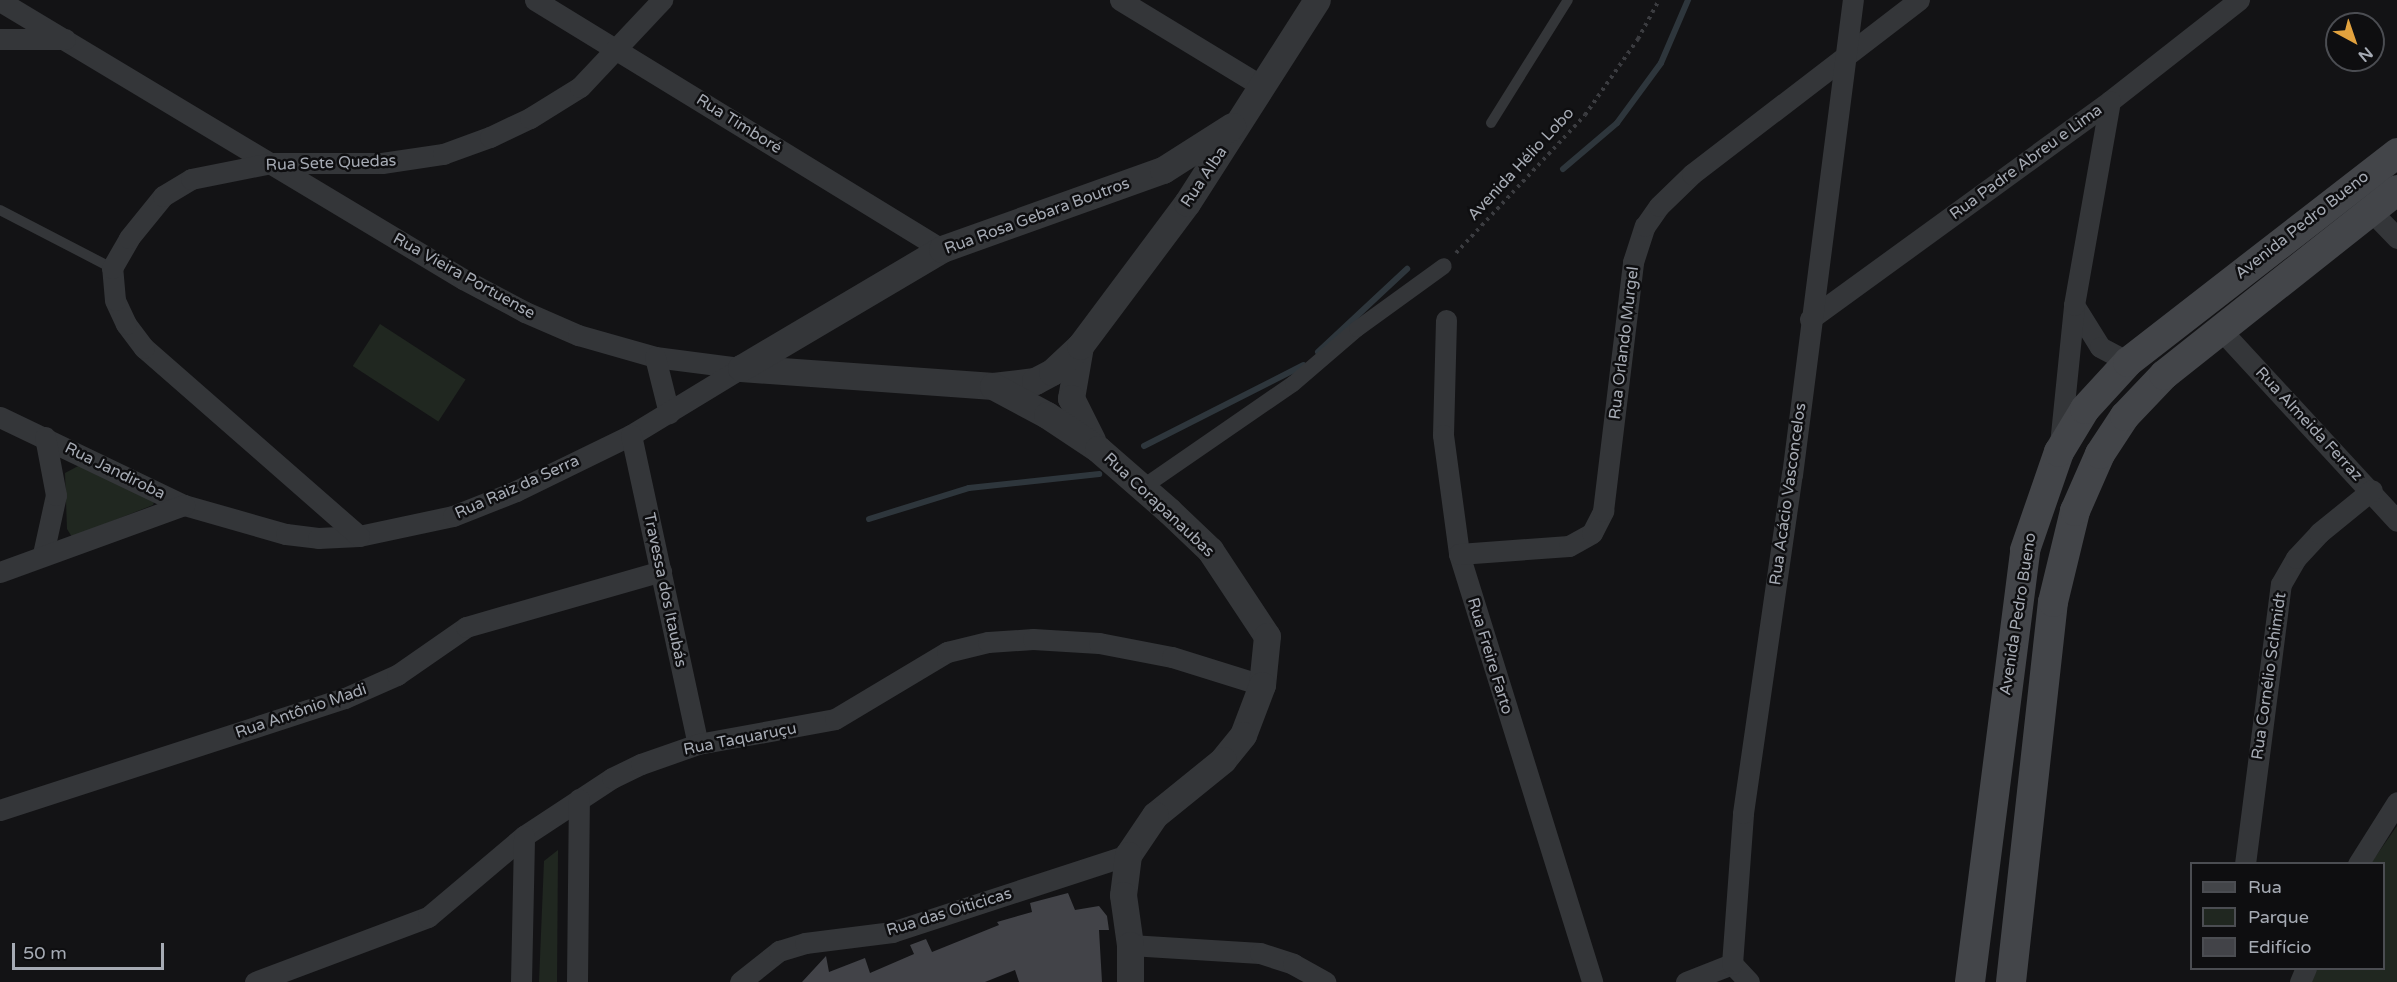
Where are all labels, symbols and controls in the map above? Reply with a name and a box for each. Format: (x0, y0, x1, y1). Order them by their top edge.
north arrow (2325, 12, 2385, 72)
text: N (2354, 42, 2377, 66)
street label: Rua Timboré (693, 90, 785, 158)
street label: Rua Padre Abreu e Lima (1946, 100, 2106, 224)
street label: Avenida Hélio Lobo (1464, 104, 1578, 224)
street label: Rua Alba (1177, 143, 1231, 211)
street label: Rua Sete Quedas (265, 151, 397, 175)
street label: Avenida Pedro Bueno (2231, 167, 2373, 283)
street label: Rua Rosa Gebara Boutros (942, 174, 1132, 258)
street label: Rua Vieira Portuense (390, 229, 538, 323)
street label: Rua Orlando Murgel (1605, 265, 1643, 421)
street label: Rua Almeida Ferraz (2251, 363, 2367, 485)
street label: Rua Acácio Vasconcelos (1766, 402, 1810, 586)
street label: Rua Jandiroba (62, 438, 168, 504)
street label: Rua Corapanaubas (1100, 449, 1218, 561)
street label: Rua Raiz da Serra (452, 451, 582, 523)
street label: Travessa dos Itaubás (639, 511, 691, 669)
street label: Avenida Pedro Bueno (1996, 531, 2040, 697)
street label: Rua Cornélio Schimidt (2248, 591, 2290, 761)
street label: Rua Freire Farto (1463, 595, 1517, 717)
street label: Rua Antônio Madi (233, 680, 369, 742)
street label: Rua Taquaruçu (682, 719, 798, 759)
legend (2190, 862, 2385, 970)
text: Rua (2248, 876, 2282, 898)
street label: Rua das Oiticicas (884, 884, 1014, 940)
text: Parque (2248, 906, 2309, 928)
scale bar (15, 931, 166, 969)
text: Edifício (2248, 936, 2311, 958)
text: 50 m (23, 942, 67, 964)

